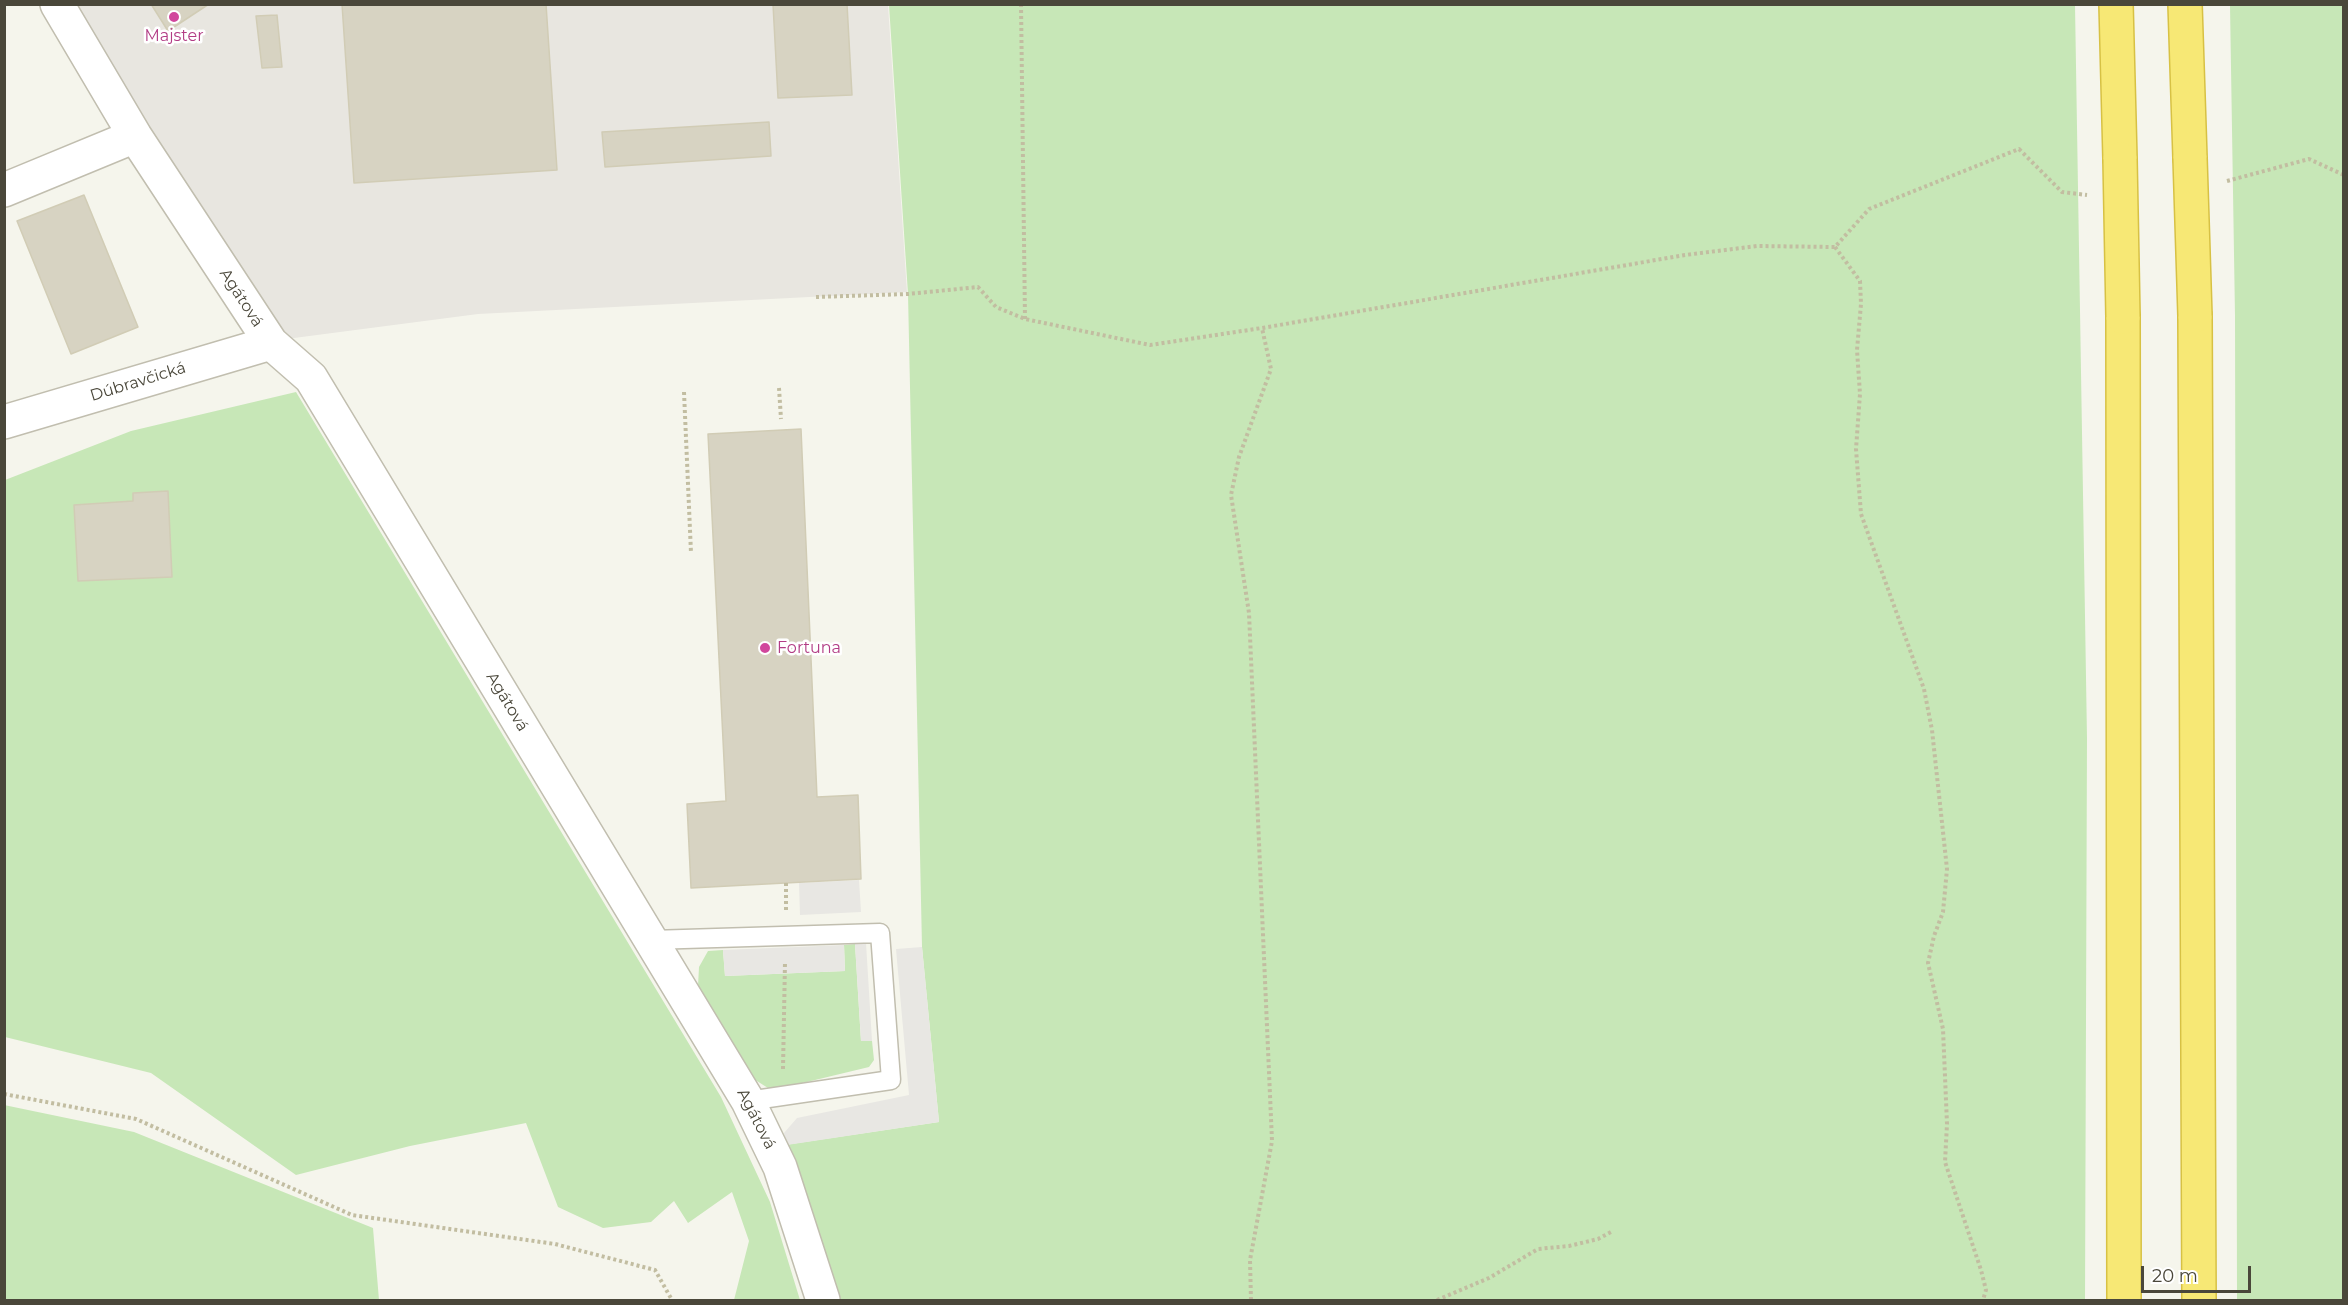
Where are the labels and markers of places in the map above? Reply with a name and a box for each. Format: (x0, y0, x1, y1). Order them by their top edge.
marker: Majster (167, 10, 181, 24)
place label: Majster (144, 26, 204, 46)
place label: Fortuna (777, 638, 841, 658)
marker: Fortuna (758, 641, 772, 655)

